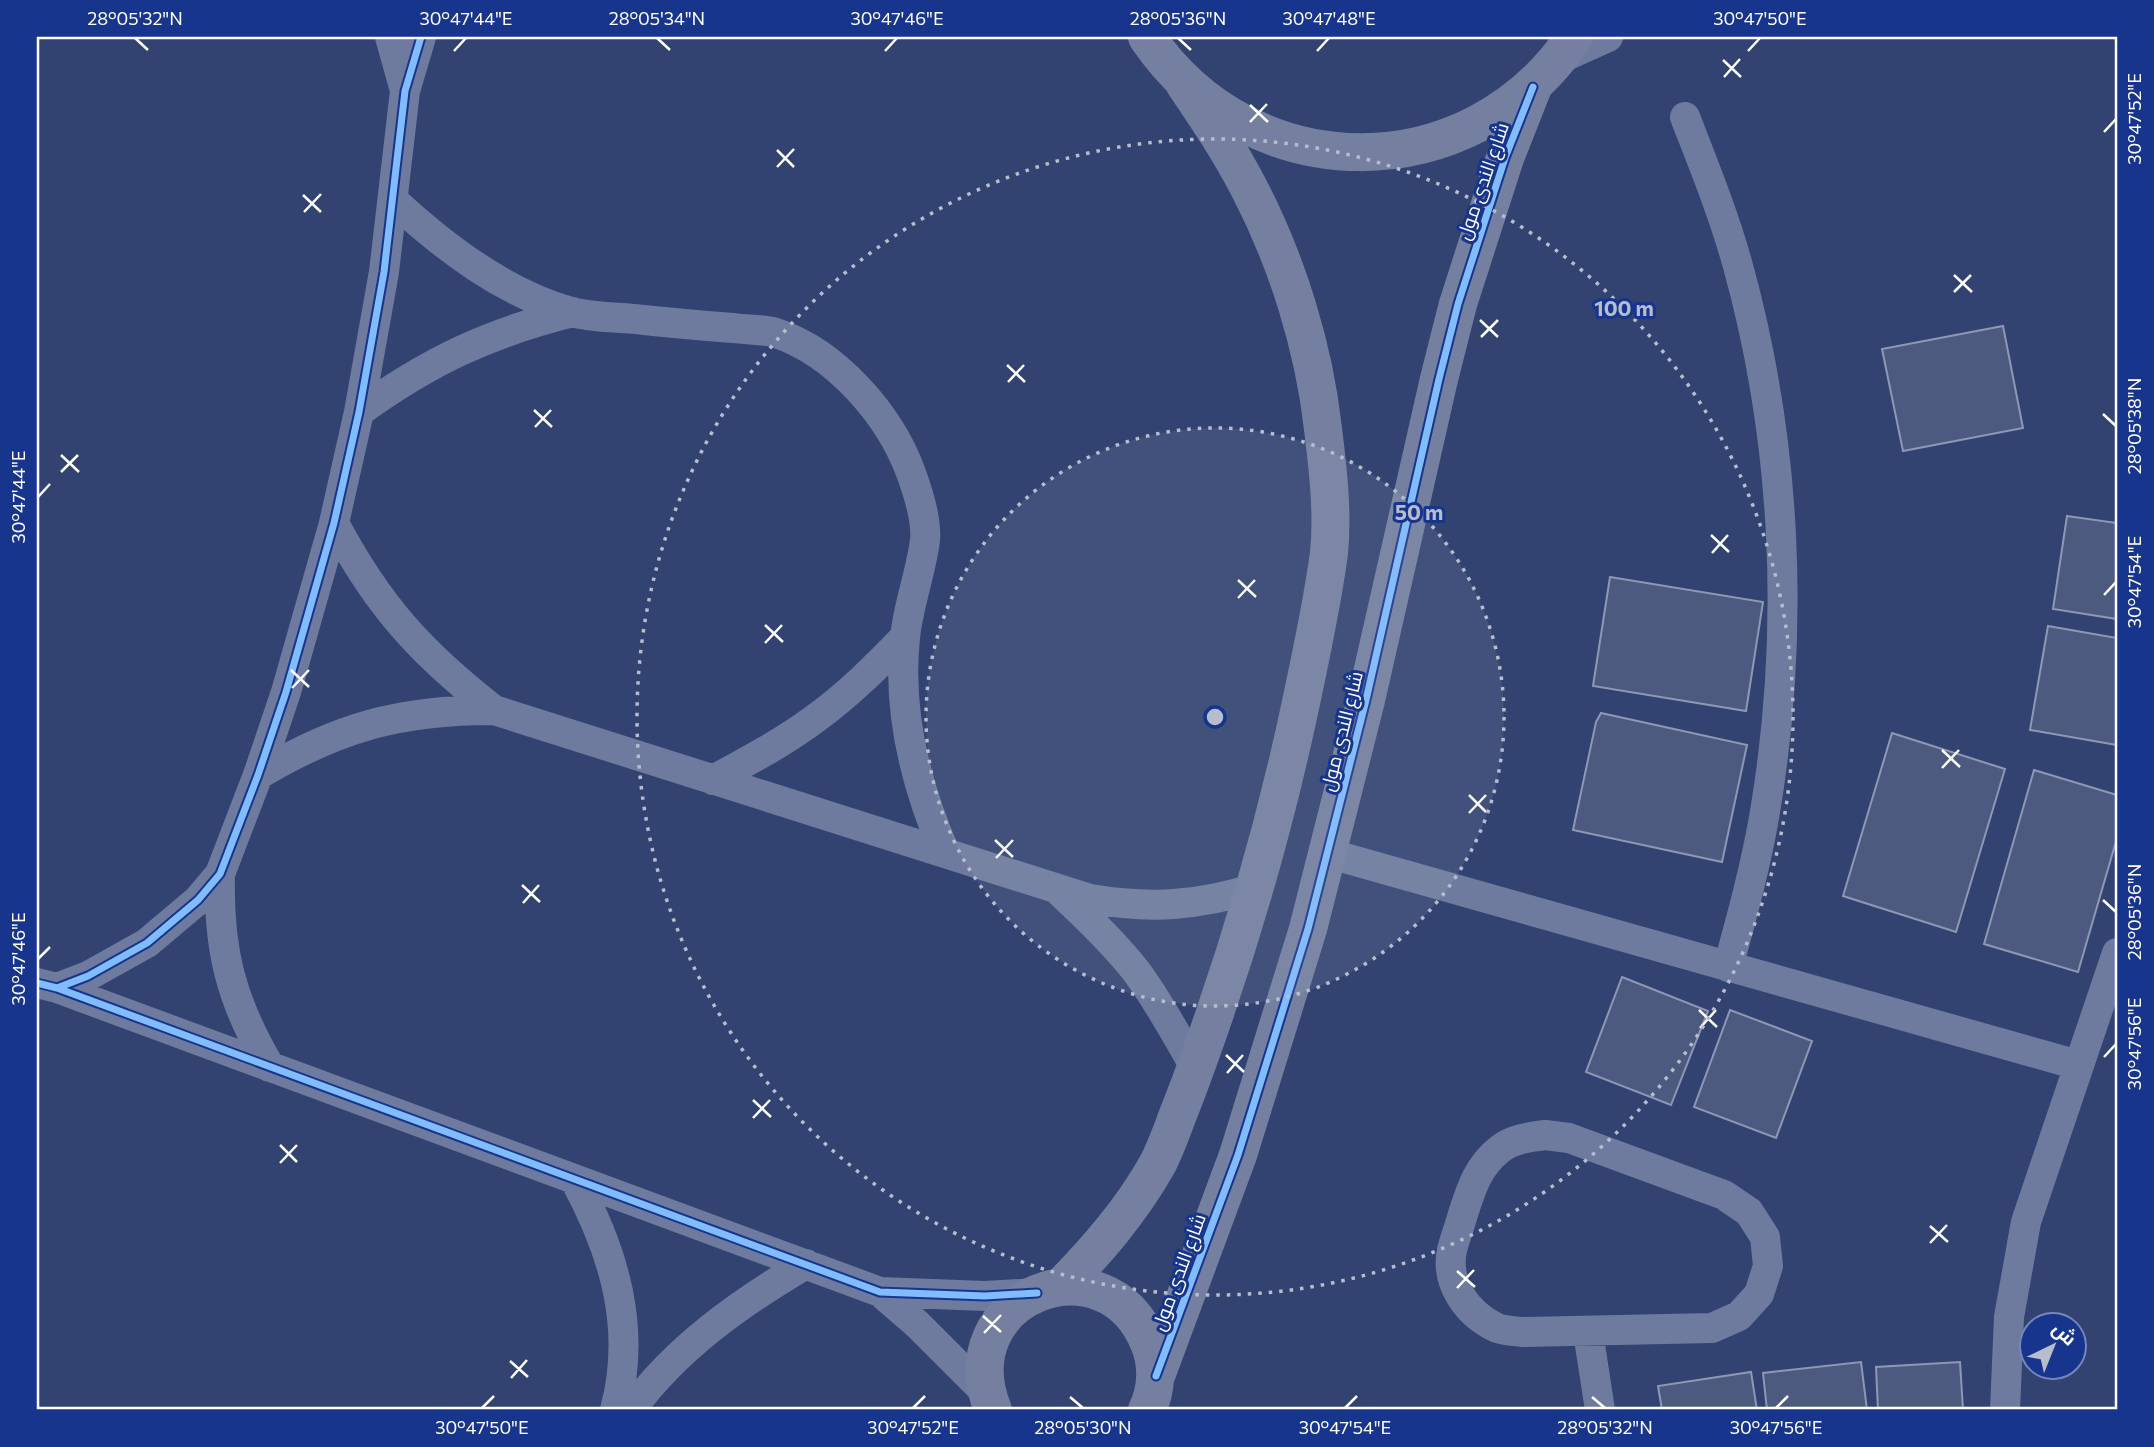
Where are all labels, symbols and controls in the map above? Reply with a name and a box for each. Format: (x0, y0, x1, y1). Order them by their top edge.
text: 28°05'32"N (87, 7, 183, 29)
text: 30°47'44"E (420, 7, 513, 29)
text: 28°05'34"N (609, 7, 705, 29)
text: 30°47'46"E (850, 7, 944, 29)
text: 28°05'36"N (1130, 7, 1226, 29)
text: 30°47'48"E (1282, 7, 1376, 29)
text: 30°47'50"E (1713, 7, 1807, 29)
text: 30°47'52"E (2123, 73, 2145, 165)
street label: شارع الندى مول (1451, 119, 1516, 244)
text: 100 m (1594, 295, 1654, 320)
text: 28°05'38"N (2123, 378, 2145, 474)
text: 30°47'44"E (7, 451, 29, 544)
text: 50 m (1395, 499, 1443, 524)
text: 30°47'54"E (2123, 536, 2145, 628)
street label: شارع الندى مول (1315, 669, 1370, 794)
centre of rings (1203, 705, 1227, 729)
text: 28°05'36"N (2123, 864, 2145, 960)
text: 30°47'46"E (7, 912, 29, 1006)
text: 30°47'56"E (2123, 998, 2145, 1090)
street label: شارع الندى مول (1146, 1210, 1213, 1335)
north arrow (2018, 1310, 2088, 1380)
text: ش (2047, 1316, 2082, 1351)
text: 30°47'50"E (435, 1416, 529, 1438)
text: 30°47'52"E (867, 1416, 959, 1438)
text: 28°05'30"N (1034, 1416, 1132, 1438)
text: 30°47'54"E (1299, 1416, 1391, 1438)
text: 28°05'32"N (1557, 1416, 1653, 1438)
text: 30°47'56"E (1730, 1416, 1822, 1438)

